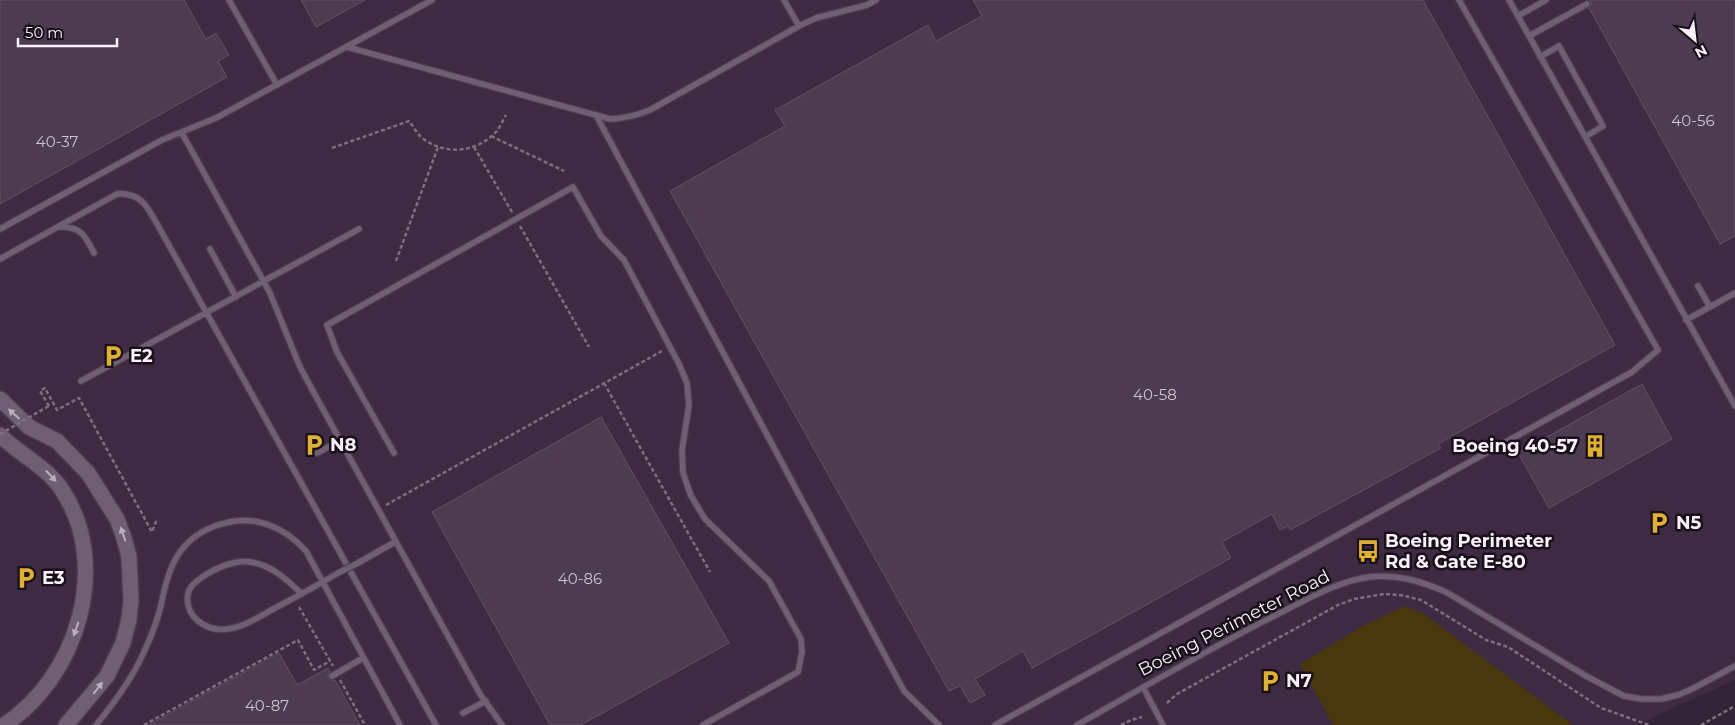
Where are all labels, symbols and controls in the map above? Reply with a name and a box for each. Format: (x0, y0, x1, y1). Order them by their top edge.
scale bar (18, 15, 116, 47)
north arrow (1670, 15, 1720, 65)
text: 50 m (25, 23, 63, 42)
text: N (1692, 41, 1710, 62)
house number: 40-56 (1671, 111, 1715, 130)
house number: 40-37 (36, 132, 78, 151)
parking icon: E2 (100, 343, 126, 369)
place label: E2 (130, 345, 153, 367)
house number: 40-58 (1133, 385, 1177, 404)
one-way arrow (9, 408, 21, 420)
parking icon: N8 (301, 432, 327, 458)
building icon: Boeing 40-57 (1582, 433, 1608, 459)
place label: N8 (330, 434, 357, 456)
place label: Boeing 40-57 (1452, 435, 1578, 457)
one-way arrow (45, 470, 57, 482)
parking icon: N5 (1646, 510, 1672, 536)
place label: N5 (1676, 512, 1702, 534)
one-way arrow (118, 526, 126, 541)
place label: Boeing Perimeter Rd & Gate E-80 (1385, 530, 1552, 573)
bus stop icon: Boeing Perimeter Rd & Gate E-80 (1355, 538, 1381, 564)
parking icon: E3 (13, 565, 39, 591)
street label: Boeing Perimeter Road (1135, 565, 1333, 681)
place label: E3 (42, 567, 65, 589)
house number: 40-86 (558, 569, 602, 588)
one-way arrow (72, 622, 80, 637)
parking icon: N7 (1257, 668, 1283, 694)
place label: N7 (1286, 670, 1312, 692)
one-way arrow (93, 681, 103, 695)
house number: 40-87 (245, 696, 289, 715)

